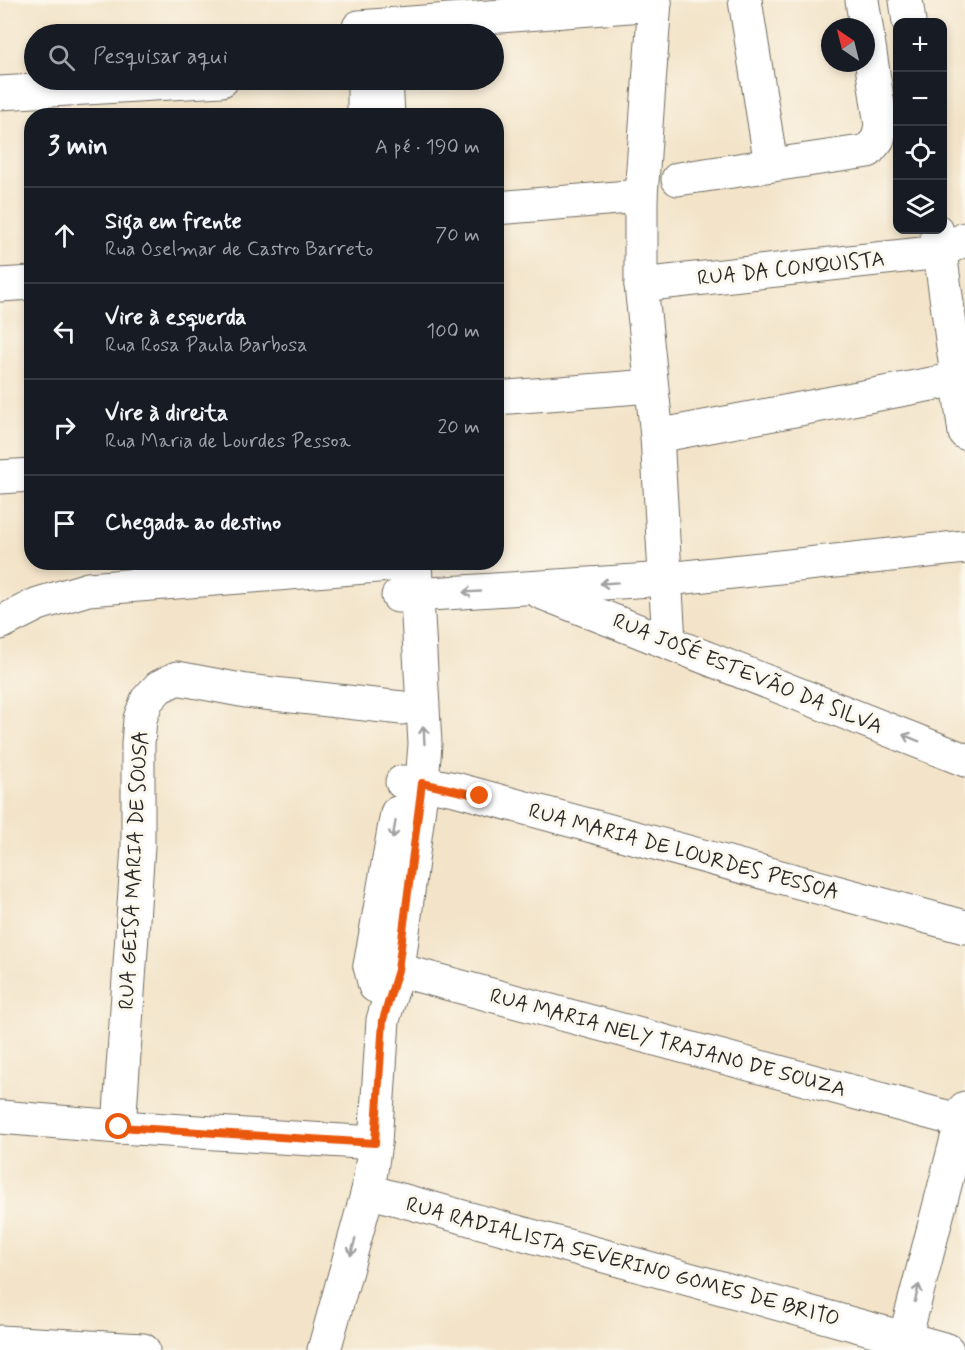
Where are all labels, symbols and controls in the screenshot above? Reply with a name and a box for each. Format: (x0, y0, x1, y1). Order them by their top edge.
north arrow (821, 18, 875, 72)
map controls (893, 18, 947, 234)
button: + (893, 18, 947, 72)
search box (24, 24, 504, 90)
icon: search (45, 41, 78, 74)
text: Pesquisar aqui (93, 43, 228, 71)
button: − (893, 72, 947, 126)
button: locate (893, 126, 947, 180)
text: 3 min (48, 130, 108, 164)
text: A pé · 190 m (375, 134, 480, 161)
button: layers (893, 180, 947, 234)
text: Siga em frente (105, 208, 242, 236)
icon: ahead (48, 219, 81, 252)
text: 70 m (435, 222, 480, 249)
text: Rua Oselmar de Castro Barreto (105, 236, 373, 263)
street label: RUA DA CONQUISTA (696, 245, 886, 293)
text: Vire à esquerda (105, 304, 246, 332)
icon: left (48, 315, 81, 348)
text: 100 m (426, 318, 480, 345)
text: Rua Rosa Paula Barbosa (105, 332, 307, 359)
text: Vire à direita (105, 400, 228, 428)
icon: right (48, 411, 81, 444)
text: 20 m (437, 414, 480, 441)
text: Rua Maria de Lourdes Pessoa (105, 428, 351, 455)
icon: arrive (48, 507, 81, 540)
text: Chegada ao destino (105, 509, 281, 537)
one-way arrow (599, 577, 619, 588)
one-way arrow (462, 586, 482, 597)
street label: RUA JOSÉ ESTEVÃO DA SILVA (609, 607, 887, 741)
one-way arrow (419, 725, 430, 745)
street label: RUA GEISA MARIA DE SOUSA (113, 730, 155, 1010)
one-way arrow (902, 732, 920, 743)
route end (466, 782, 492, 808)
street label: RUA MARIA DE LOURDES PESSOA (525, 797, 842, 907)
one-way arrow (388, 820, 399, 839)
street label: RUA MARIA NELY TRAJANO DE SOUZA (487, 982, 849, 1104)
route start (105, 1113, 131, 1139)
street label: RUA RADIALISTA SEVERINO GOMES DE BRITO (403, 1191, 843, 1333)
one-way arrow (346, 1238, 358, 1257)
one-way arrow (911, 1284, 923, 1303)

